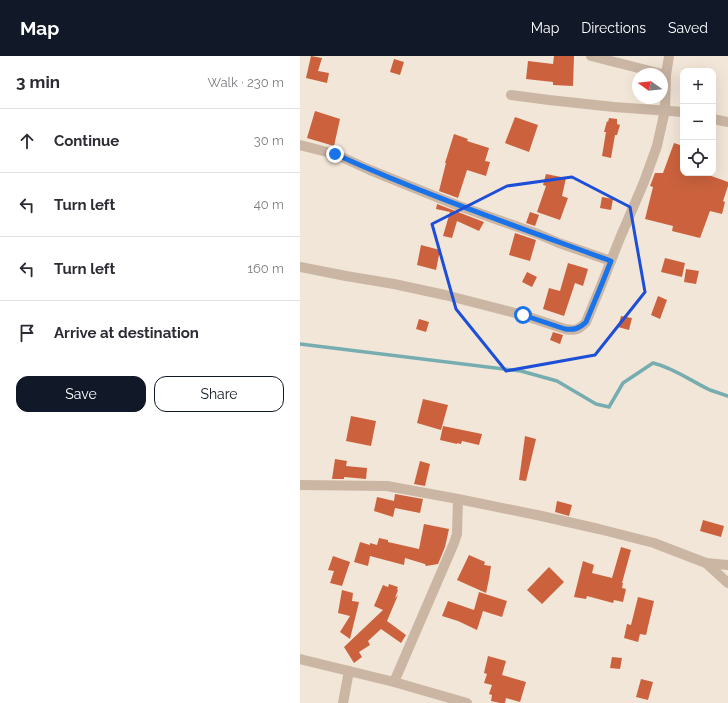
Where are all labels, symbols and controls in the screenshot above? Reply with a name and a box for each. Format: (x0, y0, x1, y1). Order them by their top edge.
text: Map (20, 17, 59, 39)
text: Map (531, 20, 559, 36)
text: Directions (581, 20, 646, 36)
text: Saved (668, 20, 708, 36)
north arrow (632, 68, 668, 104)
map controls (680, 68, 716, 176)
button: + (680, 68, 716, 104)
text: 3 min (16, 72, 60, 92)
text: Walk · 230 m (208, 75, 284, 90)
button: − (680, 104, 716, 140)
icon: ahead (16, 130, 38, 152)
text: Continue (54, 132, 119, 150)
text: 30 m (254, 133, 284, 148)
button: locate (680, 140, 716, 176)
route end (326, 145, 344, 163)
icon: left (16, 194, 38, 216)
text: Turn left (54, 196, 115, 214)
text: 40 m (254, 197, 284, 212)
icon: left (16, 258, 38, 280)
text: Turn left (54, 260, 115, 278)
text: 160 m (247, 261, 284, 276)
route start (514, 306, 532, 324)
icon: arrive (16, 322, 38, 344)
text: Arrive at destination (54, 324, 199, 342)
button: Save (16, 376, 146, 412)
button: Share (154, 376, 284, 412)

